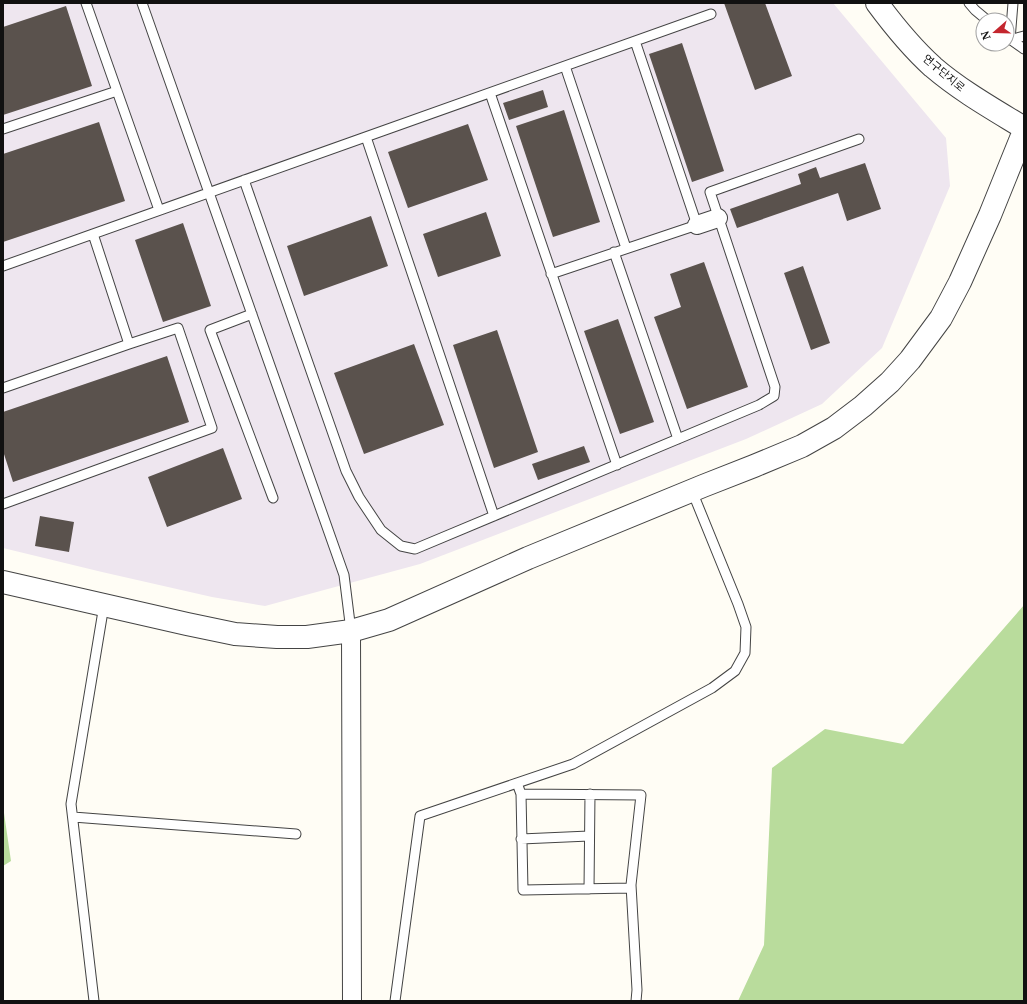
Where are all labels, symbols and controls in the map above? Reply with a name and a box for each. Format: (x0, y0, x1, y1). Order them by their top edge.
north arrow (975, 12, 1015, 52)
text: N (977, 28, 994, 42)
street label: 연구단지로 (920, 51, 968, 95)

